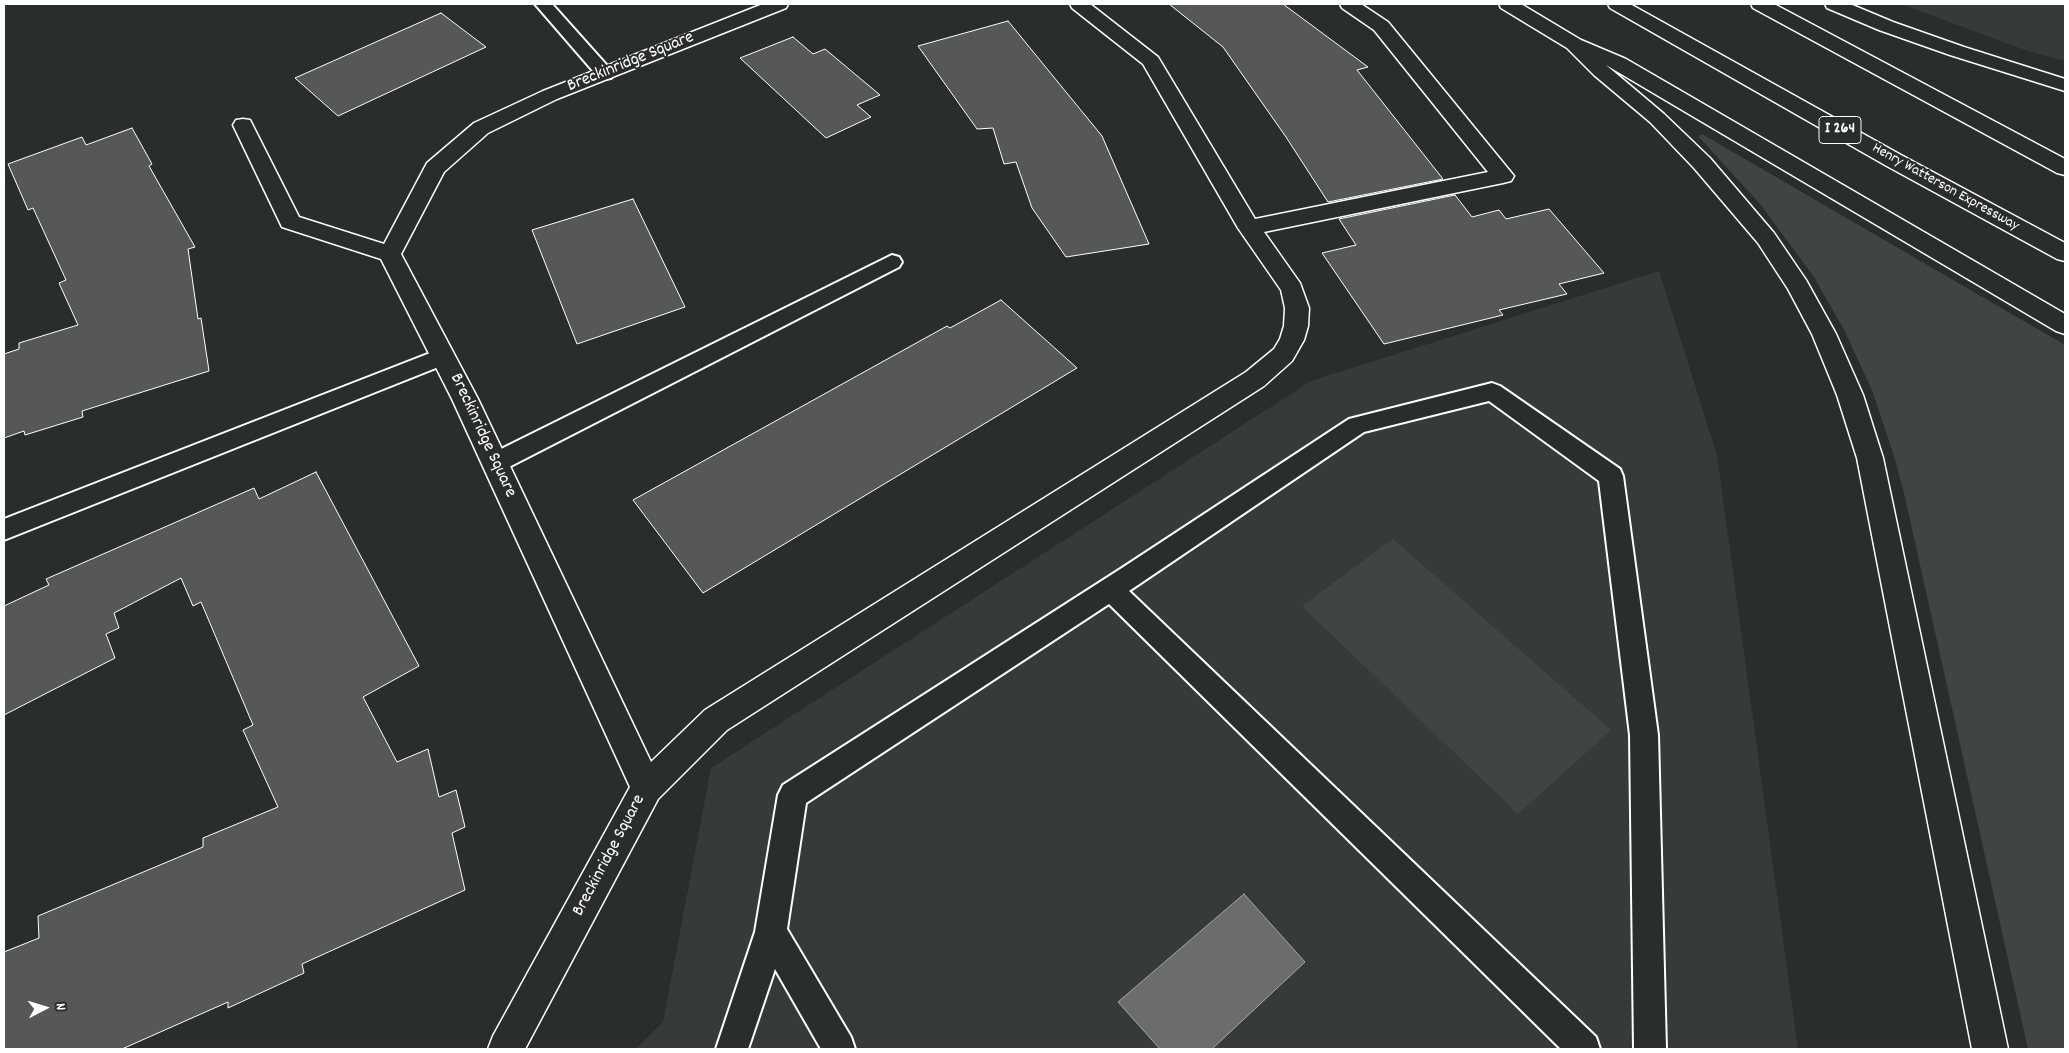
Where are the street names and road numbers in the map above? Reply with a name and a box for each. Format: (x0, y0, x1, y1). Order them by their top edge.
street label: Breckinridge Square (565, 28, 697, 98)
road number: I 264 (1819, 116, 1861, 144)
street label: Henry Watterson Expressway (1868, 140, 2022, 236)
street label: Breckinridge Square (444, 371, 520, 501)
street label: Breckinridge Square (569, 792, 651, 920)

